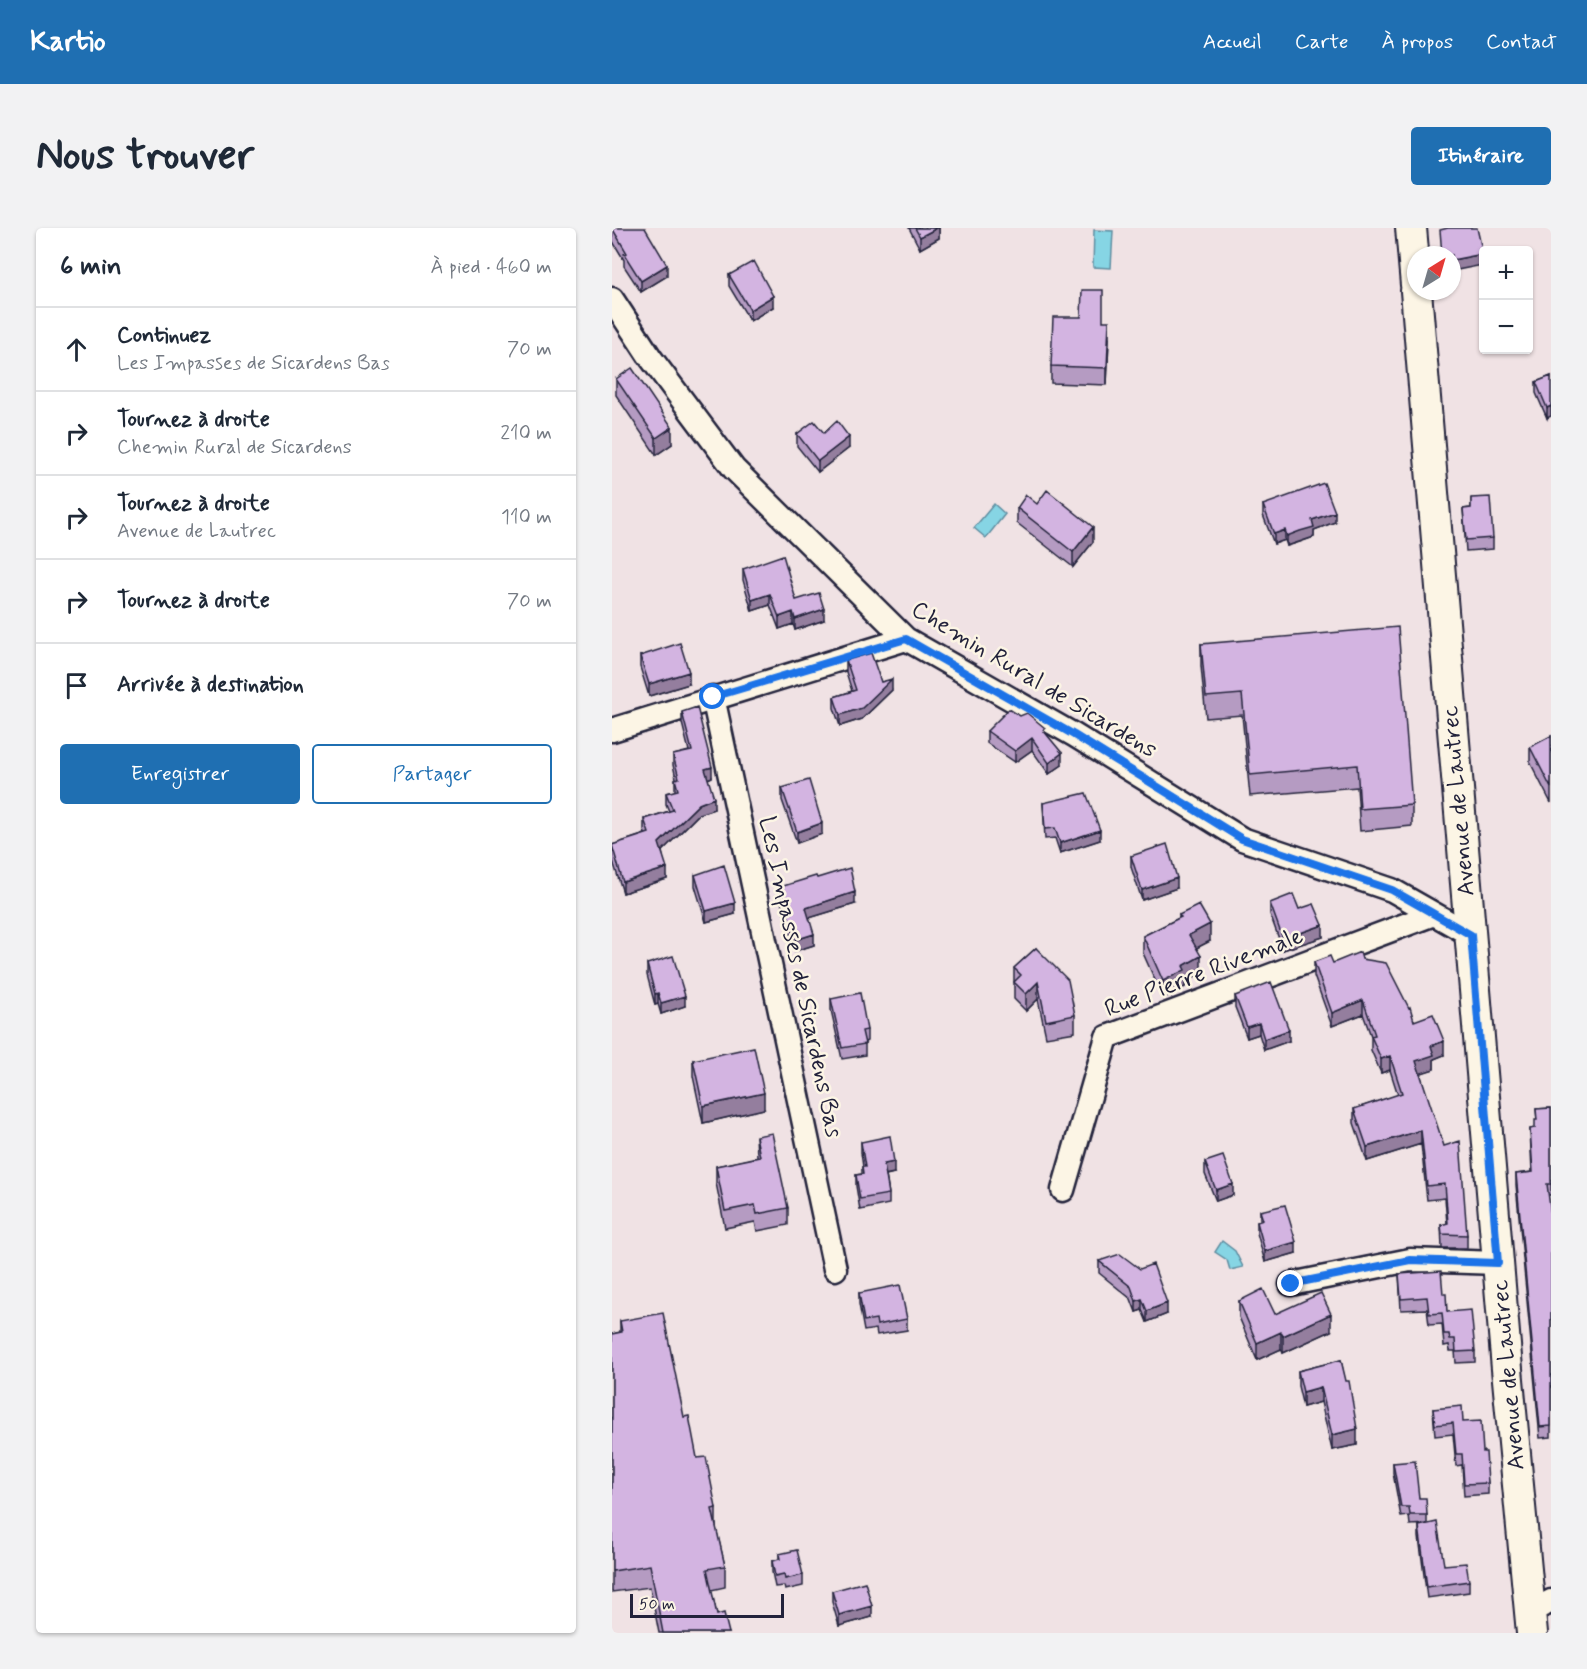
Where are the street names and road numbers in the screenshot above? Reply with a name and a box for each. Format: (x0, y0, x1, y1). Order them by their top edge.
street label: Chemin Rural de Sicardens (905, 594, 1163, 766)
street label: Avenue de Lautrec (1435, 705, 1483, 897)
street label: Les Impasses de Sicardens Bas (751, 814, 849, 1141)
street label: Rue Pierre Rivemale (1100, 921, 1308, 1025)
street label: Avenue de Lautrec (1485, 1279, 1533, 1471)

